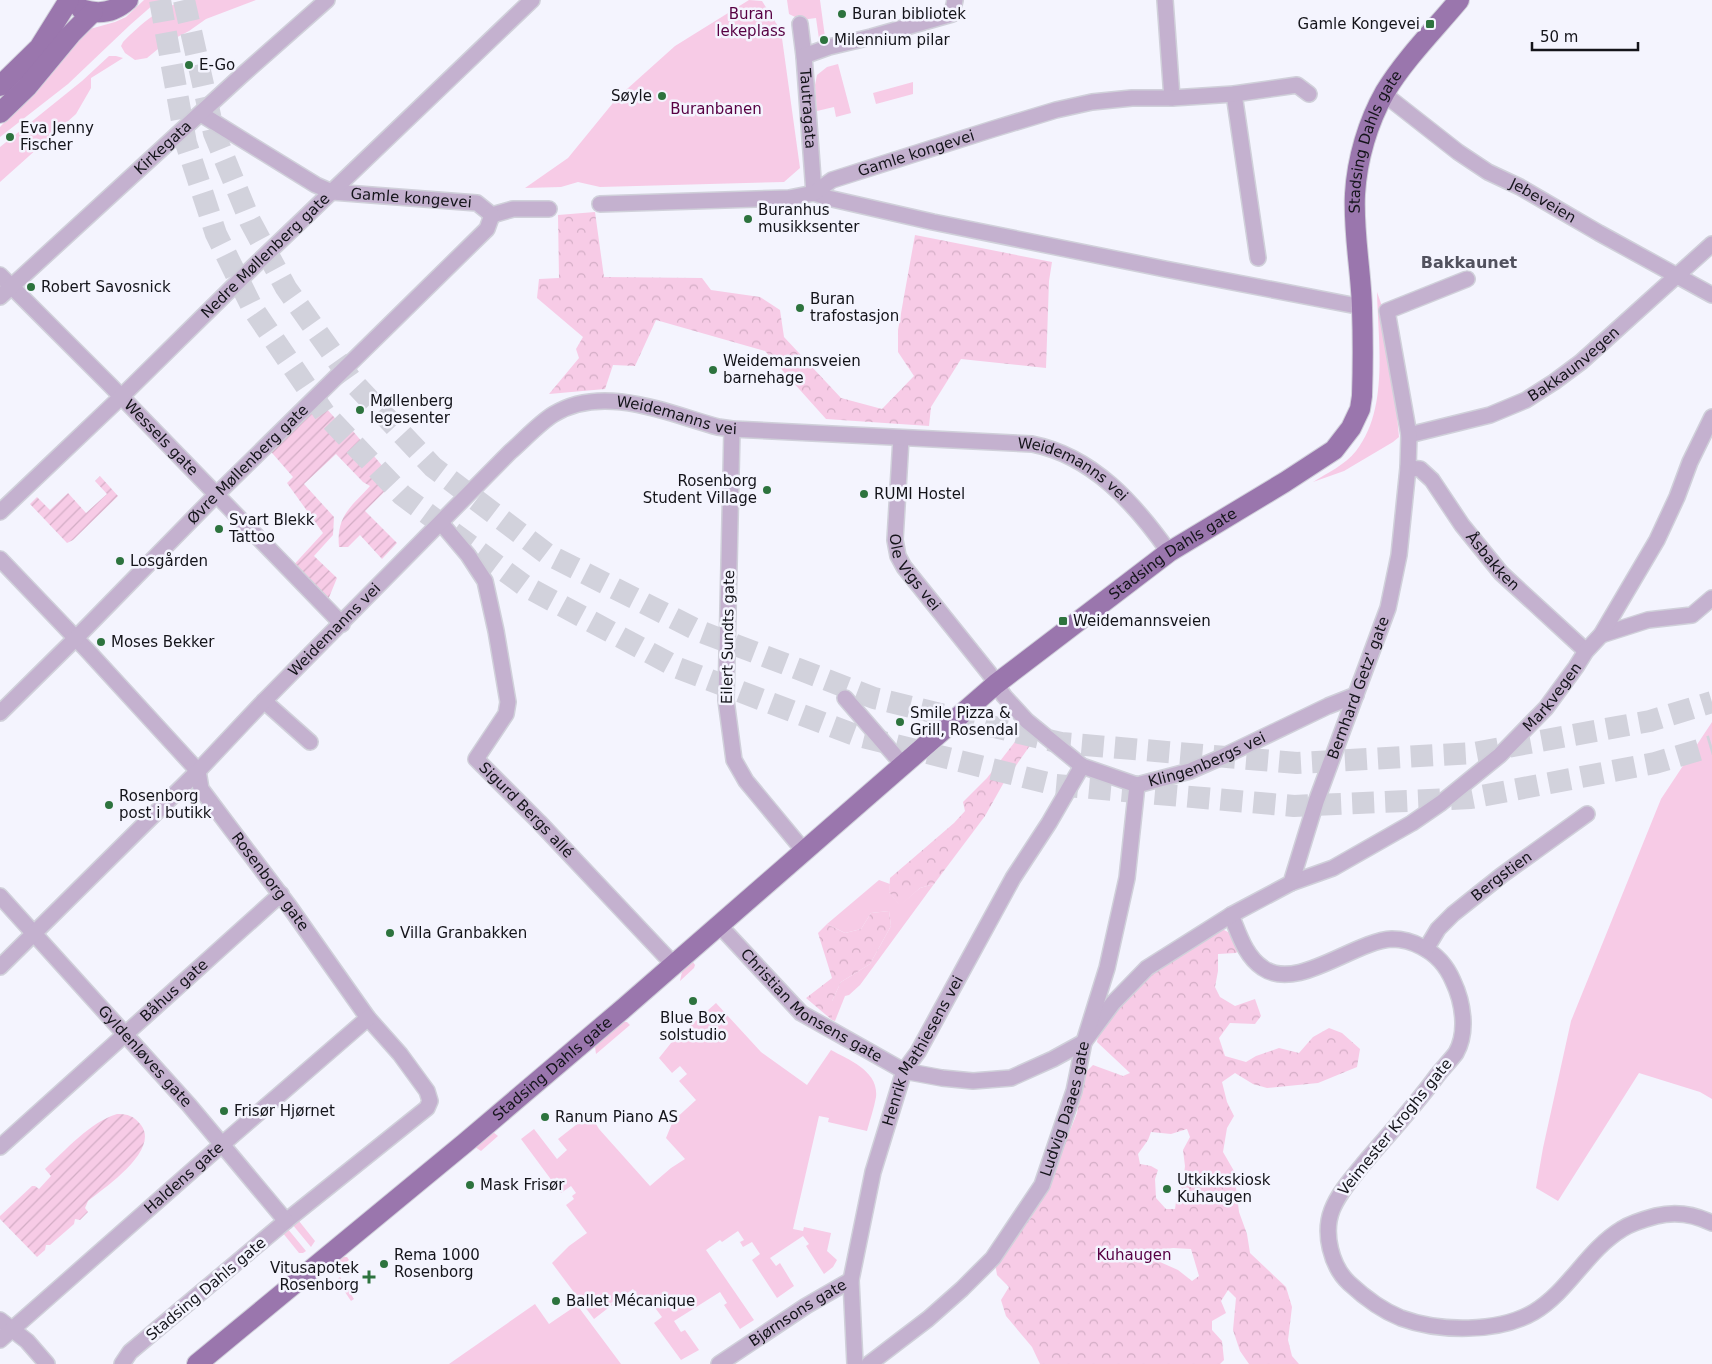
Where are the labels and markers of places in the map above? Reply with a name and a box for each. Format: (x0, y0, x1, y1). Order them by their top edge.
place label: Buran bibliotek (852, 5, 966, 23)
marker: Buran bibliotek (836, 8, 848, 20)
place label: Gamle Kongevei (1298, 15, 1420, 33)
marker: Gamle Kongevei (1424, 18, 1436, 30)
place label: Milennium pilar (834, 31, 951, 49)
marker: Milennium pilar (818, 34, 830, 46)
place label: E-Go (199, 56, 235, 74)
marker: E-Go (183, 59, 195, 71)
place label: Søyle (611, 87, 652, 105)
marker: Søyle (656, 90, 668, 102)
place label: Eva Jenny Fischer (20, 119, 94, 154)
marker: Eva Jenny Fischer (4, 131, 16, 143)
place label: Buranhus musikksenter (758, 201, 860, 236)
marker: Buranhus musikksenter (742, 213, 754, 225)
place label: Robert Savosnick (41, 278, 171, 296)
marker: Robert Savosnick (25, 281, 37, 293)
place label: Buran trafostasjon (810, 290, 899, 325)
marker: Buran trafostasjon (794, 302, 806, 314)
place label: Weidemannsveien barnehage (723, 352, 861, 387)
marker: Weidemannsveien barnehage (707, 364, 719, 376)
place label: Møllenberg legesenter (370, 392, 453, 427)
marker: Møllenberg legesenter (354, 404, 366, 416)
place label: Rosenborg Student Village (643, 472, 757, 507)
marker: Rosenborg Student Village (761, 484, 773, 496)
place label: RUMI Hostel (874, 485, 965, 503)
marker: RUMI Hostel (858, 488, 870, 500)
place label: Svart Blekk Tattoo (228, 511, 315, 546)
marker: Svart Blekk Tattoo (213, 523, 225, 535)
place label: Losgården (130, 552, 208, 570)
marker: Losgården (114, 555, 126, 567)
place label: Weidemannsveien (1073, 612, 1211, 630)
marker: Weidemannsveien (1057, 615, 1069, 627)
place label: Moses Bekker (111, 633, 215, 651)
marker: Moses Bekker (95, 636, 107, 648)
place label: Smile Pizza & Grill, Rosendal (910, 704, 1018, 739)
marker: Smile Pizza & Grill, Rosendal (894, 716, 906, 728)
place label: Rosenborg post i butikk (119, 787, 212, 822)
marker: Rosenborg post i butikk (103, 799, 115, 811)
place label: Villa Granbakken (400, 924, 527, 942)
marker: Villa Granbakken (384, 927, 396, 939)
marker: Blue Box solstudio (687, 995, 699, 1007)
place label: Blue Box solstudio (659, 1009, 727, 1044)
place label: Frisør Hjørnet (234, 1102, 335, 1120)
marker: Frisør Hjørnet (218, 1105, 230, 1117)
place label: Ranum Piano AS (555, 1108, 678, 1126)
marker: Ranum Piano AS (539, 1111, 551, 1123)
place label: Utkikkskiosk Kuhaugen (1177, 1171, 1271, 1206)
place label: Mask Frisør (480, 1176, 565, 1194)
marker: Mask Frisør (464, 1179, 476, 1191)
marker: Utkikkskiosk Kuhaugen (1161, 1183, 1173, 1195)
place label: Rema 1000 Rosenborg (394, 1246, 480, 1281)
marker: Rema 1000 Rosenborg (378, 1258, 390, 1270)
place label: Vitusapotek Rosenborg (270, 1259, 359, 1294)
marker: Vitusapotek Rosenborg (363, 1271, 375, 1283)
place label: Ballet Mécanique (566, 1292, 695, 1310)
marker: Ballet Mécanique (550, 1295, 562, 1307)

